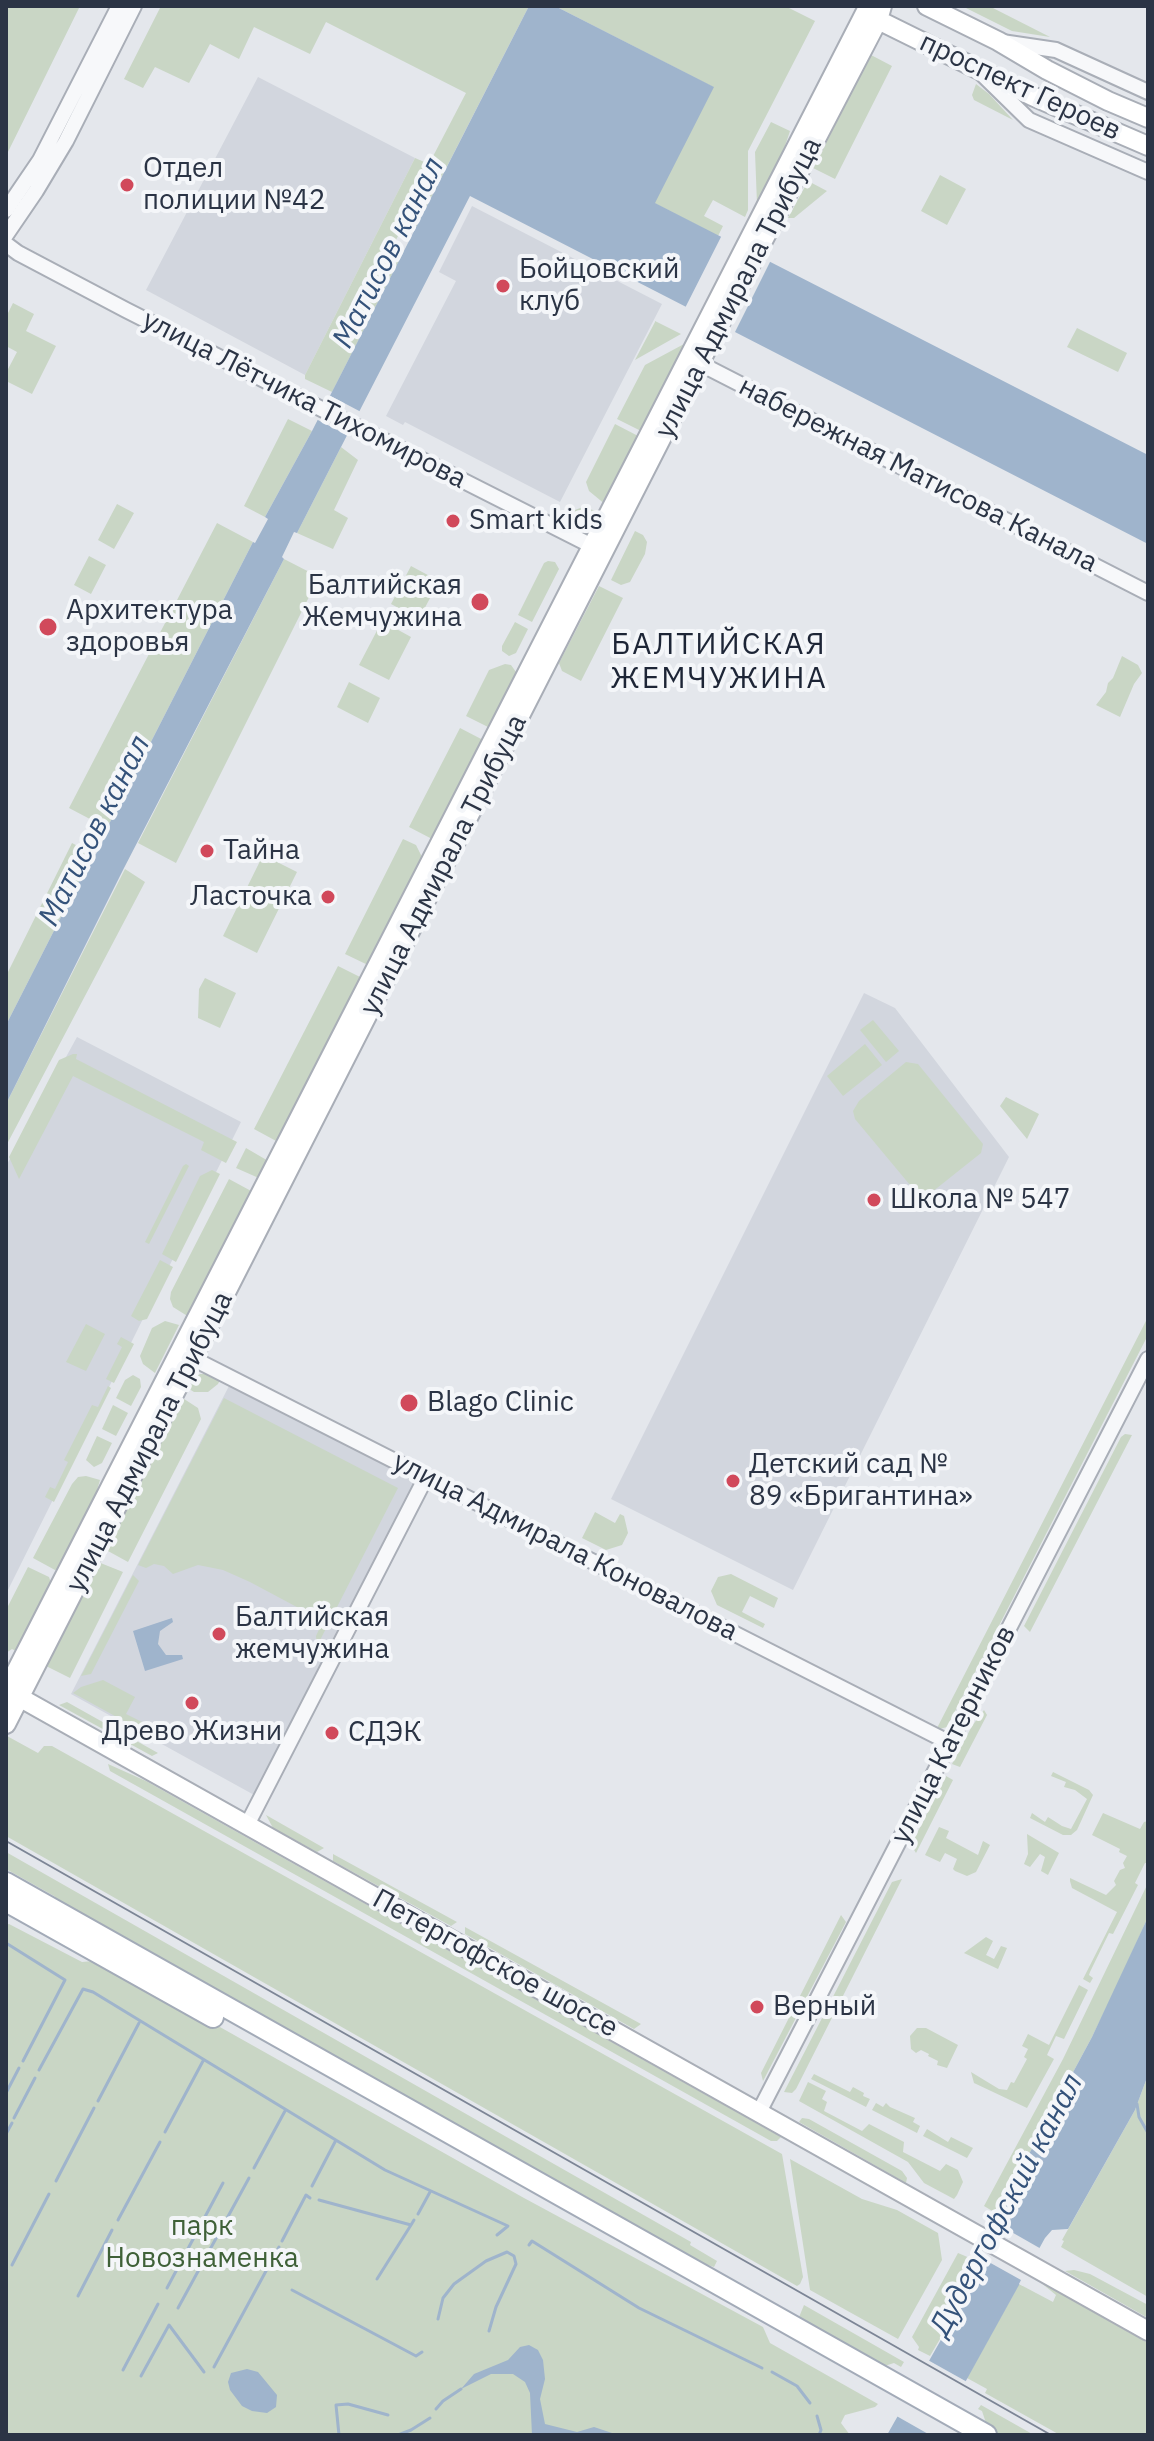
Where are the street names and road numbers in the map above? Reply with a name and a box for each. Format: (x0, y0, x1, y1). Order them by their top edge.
street label: проспект Героев (914, 26, 1126, 148)
street label: улица Адмирала Трибуца (648, 132, 830, 444)
street label: улица Лётчика Тихомирова (136, 304, 472, 496)
street label: набережная Матисова Канала (733, 370, 1103, 580)
street label: улица Адмирала Трибуца (353, 709, 535, 1021)
street label: улица Адмирала Трибуца (59, 1286, 241, 1598)
street label: улица Адмирала Коновалова (387, 1445, 743, 1649)
street label: улица Катерников (884, 1620, 1024, 1850)
street label: Петергофское шоссе (366, 1883, 624, 2045)

